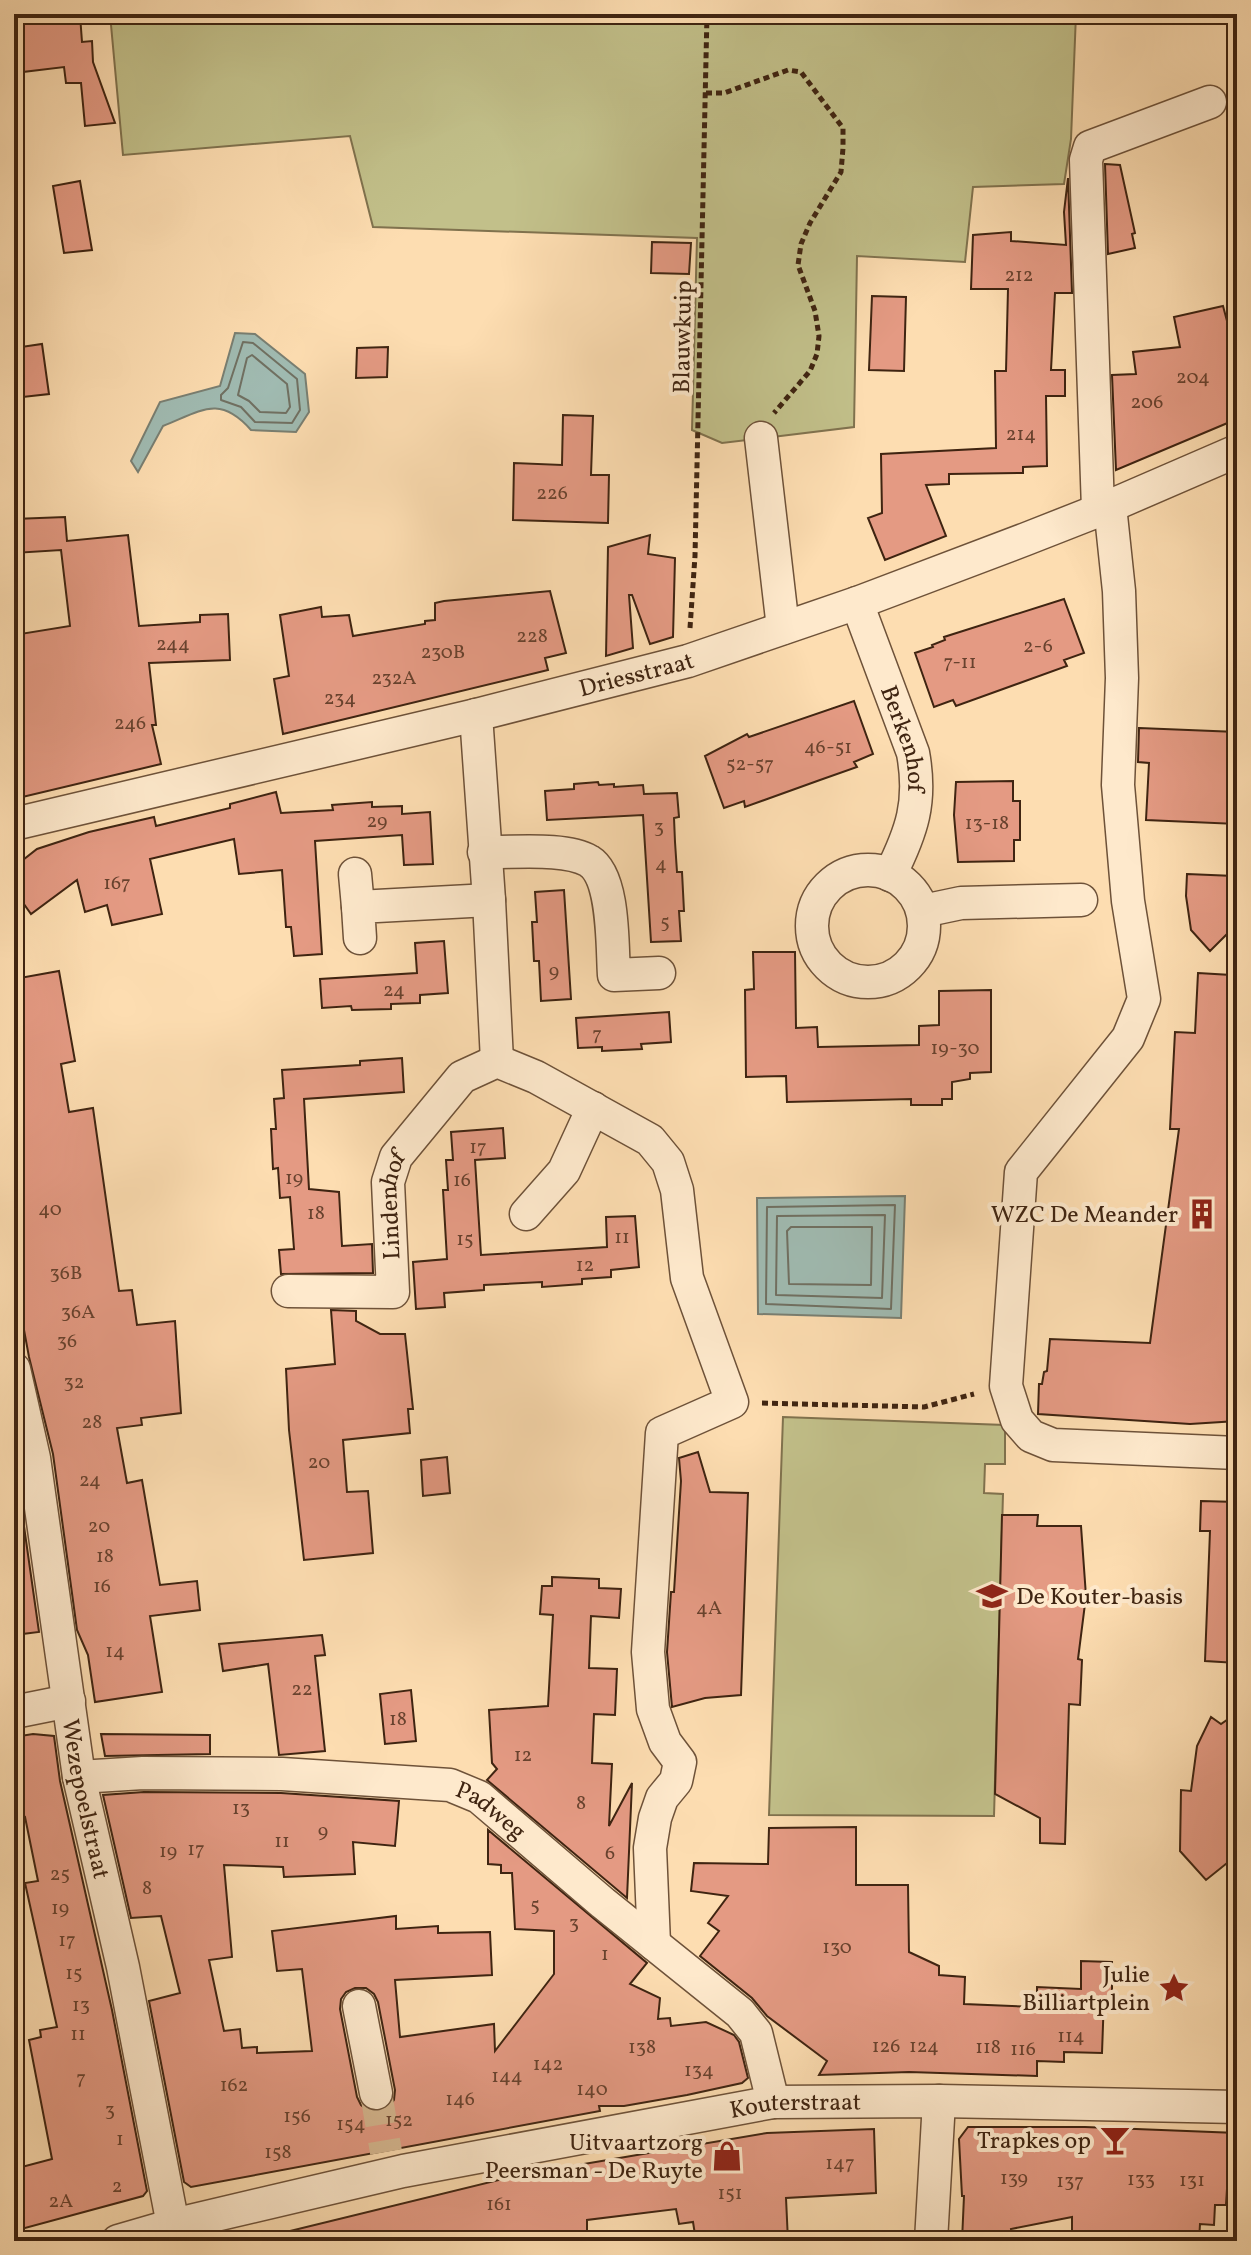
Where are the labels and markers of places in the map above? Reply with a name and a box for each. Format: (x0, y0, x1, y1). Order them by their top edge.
building icon: WZC De Meander (1185, 1197, 1219, 1231)
place label: WZC De Meander (991, 1199, 1178, 1233)
school or university icon: De Kouter-basis (975, 1579, 1009, 1613)
place label: De Kouter-basis (1016, 1581, 1183, 1615)
place label: Julie Billiartplein (1022, 1959, 1150, 2021)
place icon: Julie Billiartplein (1157, 1971, 1191, 2005)
bar icon: Trapkes op (1098, 2123, 1132, 2157)
place label: Trapkes op (977, 2125, 1091, 2159)
place label: Uitvaartzorg Peersman - De Ruyte (485, 2127, 703, 2189)
shop icon: Uitvaartzorg Peersman - De Ruyte (710, 2139, 744, 2173)

